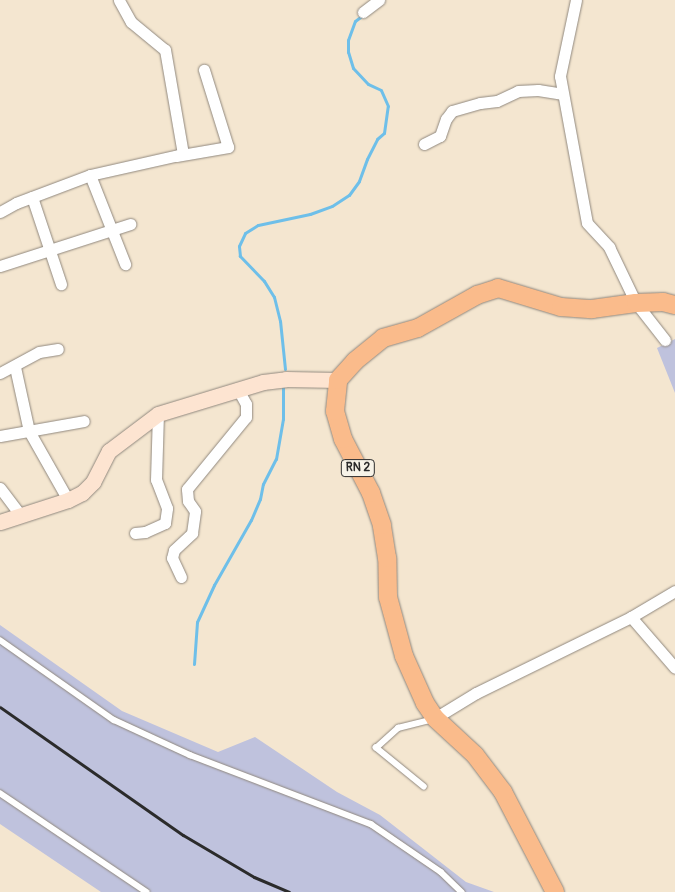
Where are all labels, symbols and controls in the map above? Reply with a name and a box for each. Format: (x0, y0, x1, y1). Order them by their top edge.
road number: RN 2 (340, 458, 376, 478)

